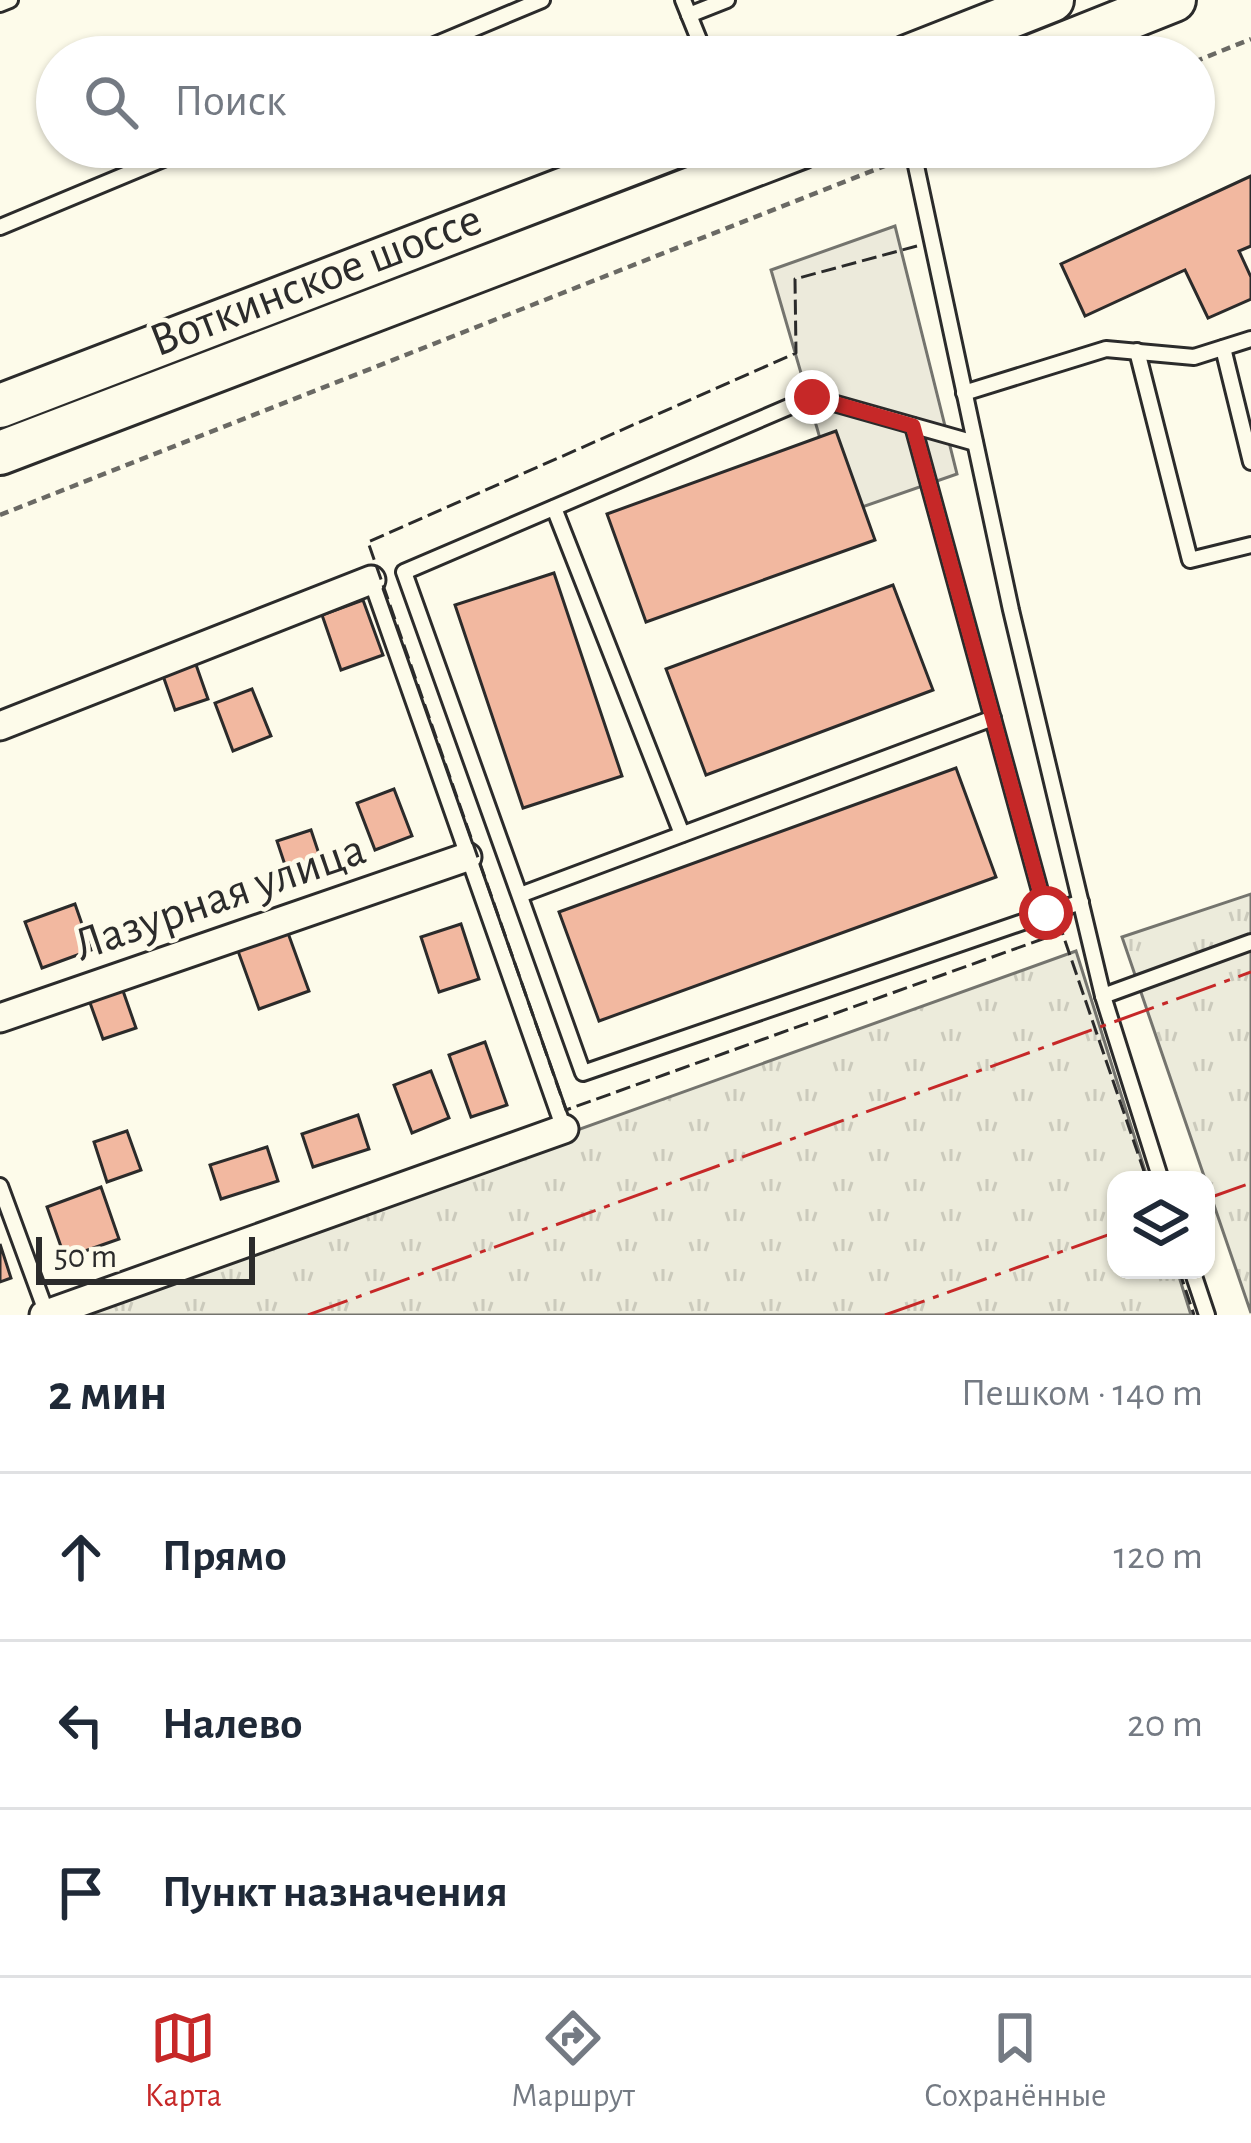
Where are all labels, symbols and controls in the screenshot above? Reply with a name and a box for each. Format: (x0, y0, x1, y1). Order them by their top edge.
search box (36, 36, 1215, 168)
icon: search (78, 69, 144, 135)
text: Поиск (174, 79, 286, 124)
street label: Воткинское шоссе (144, 196, 488, 366)
route end (785, 370, 839, 424)
street label: Лазурная улица (68, 826, 372, 970)
route start (1019, 886, 1073, 940)
map controls (1107, 1171, 1215, 1279)
button: layers (1107, 1171, 1215, 1279)
scale bar (36, 1231, 255, 1284)
text: 50 m (54, 1241, 117, 1274)
text: 2 мин (48, 1368, 167, 1419)
text: Пешком · 140 m (961, 1374, 1203, 1413)
icon: ahead (48, 1524, 114, 1590)
text: Прямо (162, 1534, 287, 1579)
text: 120 m (1114, 1537, 1203, 1576)
icon: left (48, 1692, 114, 1758)
text: Налево (162, 1702, 302, 1747)
text: 20 m (1127, 1705, 1203, 1744)
icon: arrive (48, 1860, 114, 1926)
text: Пункт назначения (162, 1870, 508, 1915)
tab: Карта (145, 2005, 222, 2117)
tab: Маршрут (511, 2005, 635, 2117)
tab: Сохранённые (924, 2005, 1106, 2117)

